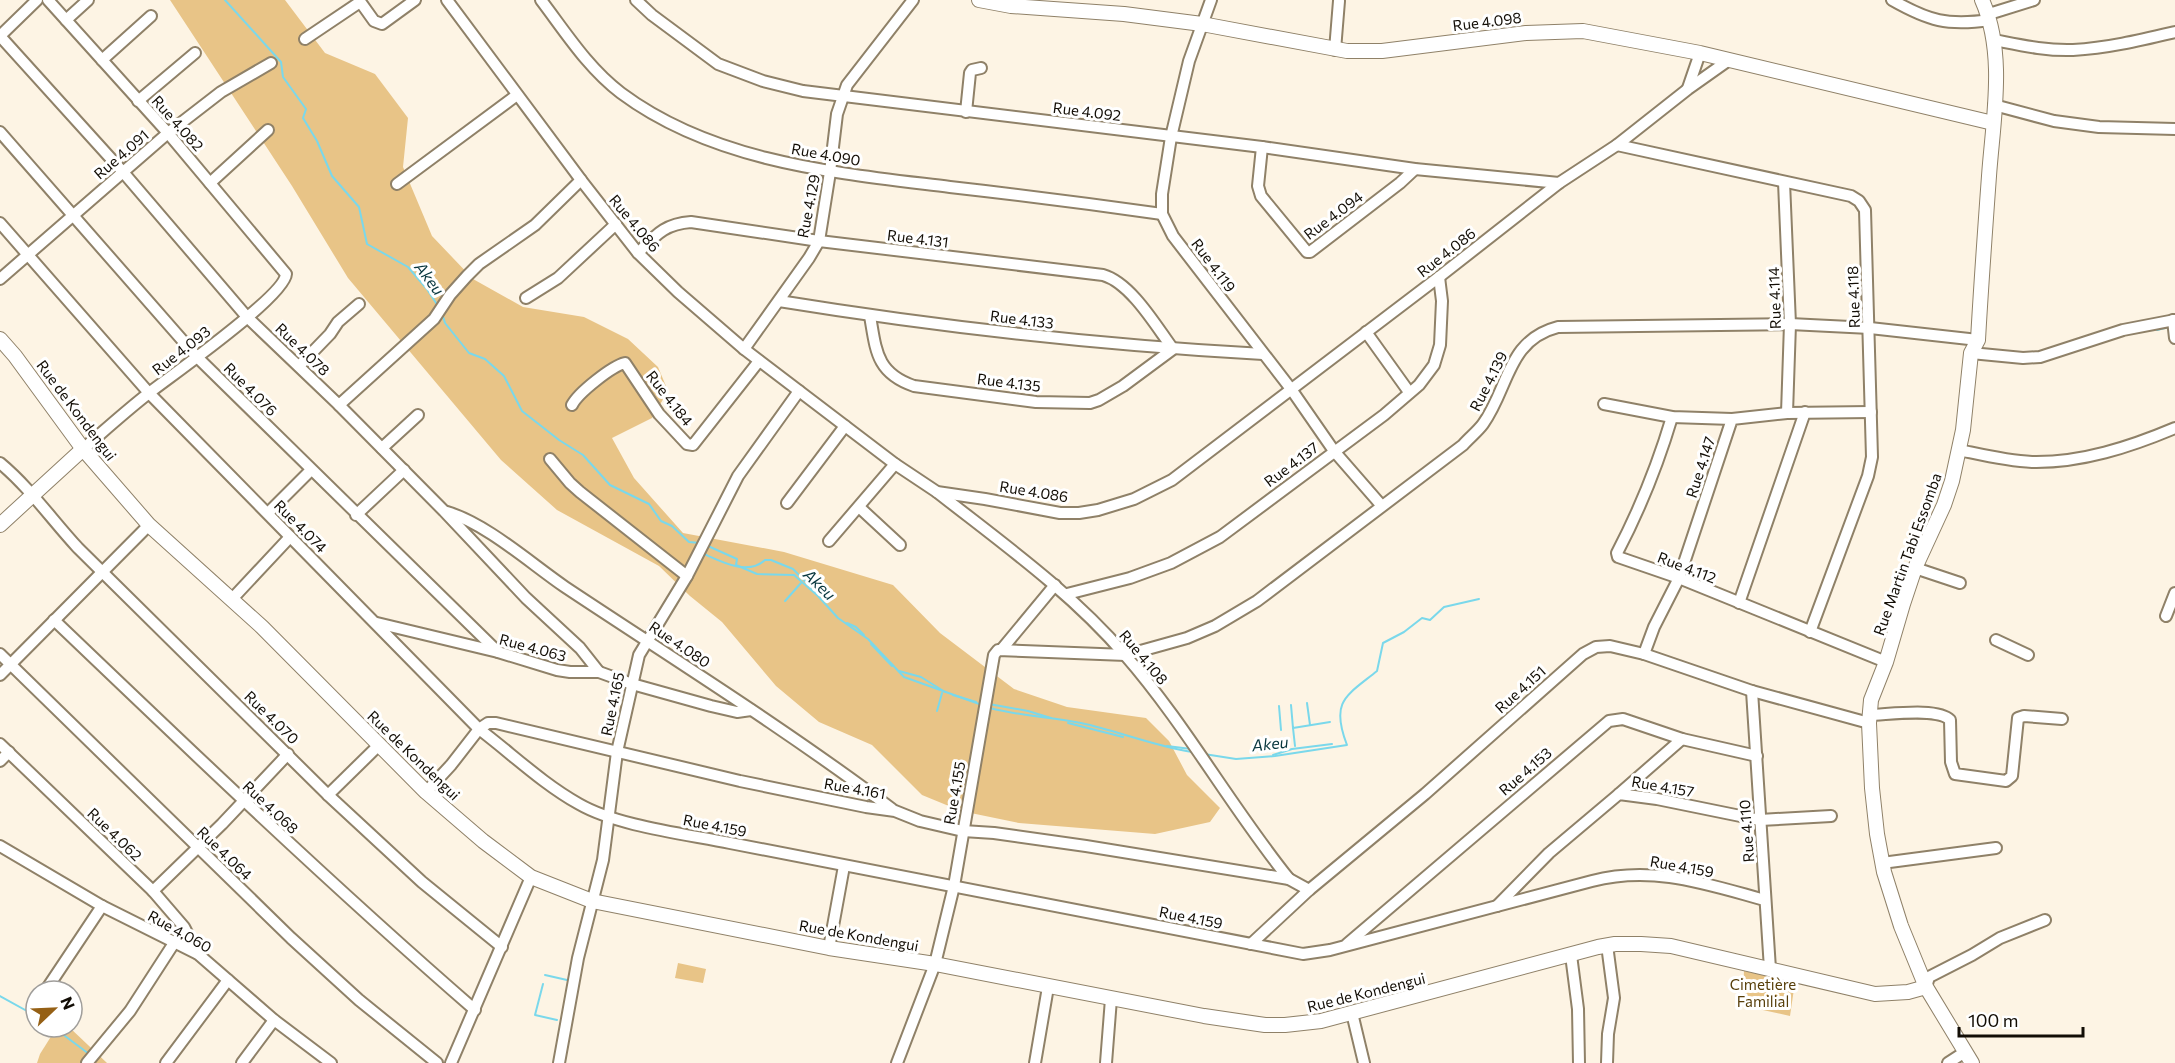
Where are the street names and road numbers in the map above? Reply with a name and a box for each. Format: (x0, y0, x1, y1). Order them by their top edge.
street label: Rue 4.098 (1452, 8, 1522, 34)
street label: Rue 4.082 (148, 92, 208, 154)
street label: Rue 4.092 (1052, 98, 1122, 124)
street label: Rue 4.091 (90, 125, 152, 183)
street label: Rue 4.090 (790, 139, 862, 169)
street label: Rue 4.129 (793, 173, 823, 239)
street label: Rue 4.094 (1300, 187, 1366, 243)
street label: Rue 4.086 (606, 191, 664, 255)
street label: Rue 4.086 (1413, 224, 1479, 280)
street label: Rue 4.131 (886, 225, 950, 251)
street label: Rue 4.119 (1188, 235, 1240, 295)
street label: Rue 4.118 (1843, 266, 1863, 328)
street label: Rue 4.114 (1764, 267, 1784, 329)
street label: Rue 4.133 (989, 306, 1055, 332)
street label: Rue 4.078 (272, 319, 334, 379)
street label: Rue 4.093 (148, 322, 214, 378)
street label: Rue 4.139 (1465, 348, 1511, 414)
street label: Rue de Kondengui (33, 356, 121, 464)
street label: Rue 4.076 (221, 359, 281, 419)
street label: Rue 4.184 (643, 367, 697, 429)
street label: Rue 4.135 (976, 369, 1042, 395)
street label: Rue 4.147 (1682, 434, 1718, 500)
street label: Rue 4.137 (1260, 438, 1322, 490)
street label: Rue Martin Tabi Essomba (1869, 470, 1945, 638)
street label: Rue 4.086 (998, 477, 1070, 505)
street label: Rue 4.074 (271, 496, 331, 556)
street label: Rue 4.112 (1655, 548, 1719, 586)
street label: Rue 4.080 (646, 617, 714, 671)
street label: Rue 4.108 (1116, 626, 1172, 688)
street label: Rue 4.063 (497, 629, 569, 665)
street label: Rue 4.151 (1491, 662, 1549, 716)
street label: Rue 4.165 (596, 671, 628, 737)
street label: Rue 4.070 (241, 687, 303, 747)
street label: Rue de Kondengui (364, 706, 464, 804)
street label: Rue 4.153 (1495, 743, 1555, 799)
street label: Rue 4.155 (940, 760, 968, 826)
street label: Rue 4.157 (1630, 772, 1696, 800)
street label: Rue 4.161 (823, 774, 887, 802)
street label: Rue 4.068 (240, 777, 302, 837)
street label: Rue 4.110 (1735, 799, 1757, 863)
street label: Rue 4.062 (84, 804, 146, 864)
street label: Rue 4.159 (682, 810, 748, 840)
street label: Rue 4.064 (194, 822, 256, 884)
street label: Rue 4.159 (1649, 852, 1715, 880)
street label: Rue 4.159 (1158, 902, 1224, 932)
street label: Rue 4.060 (145, 906, 215, 956)
street label: Rue de Kondengui (798, 916, 920, 954)
street label: Rue de Kondengui (1305, 969, 1427, 1015)

